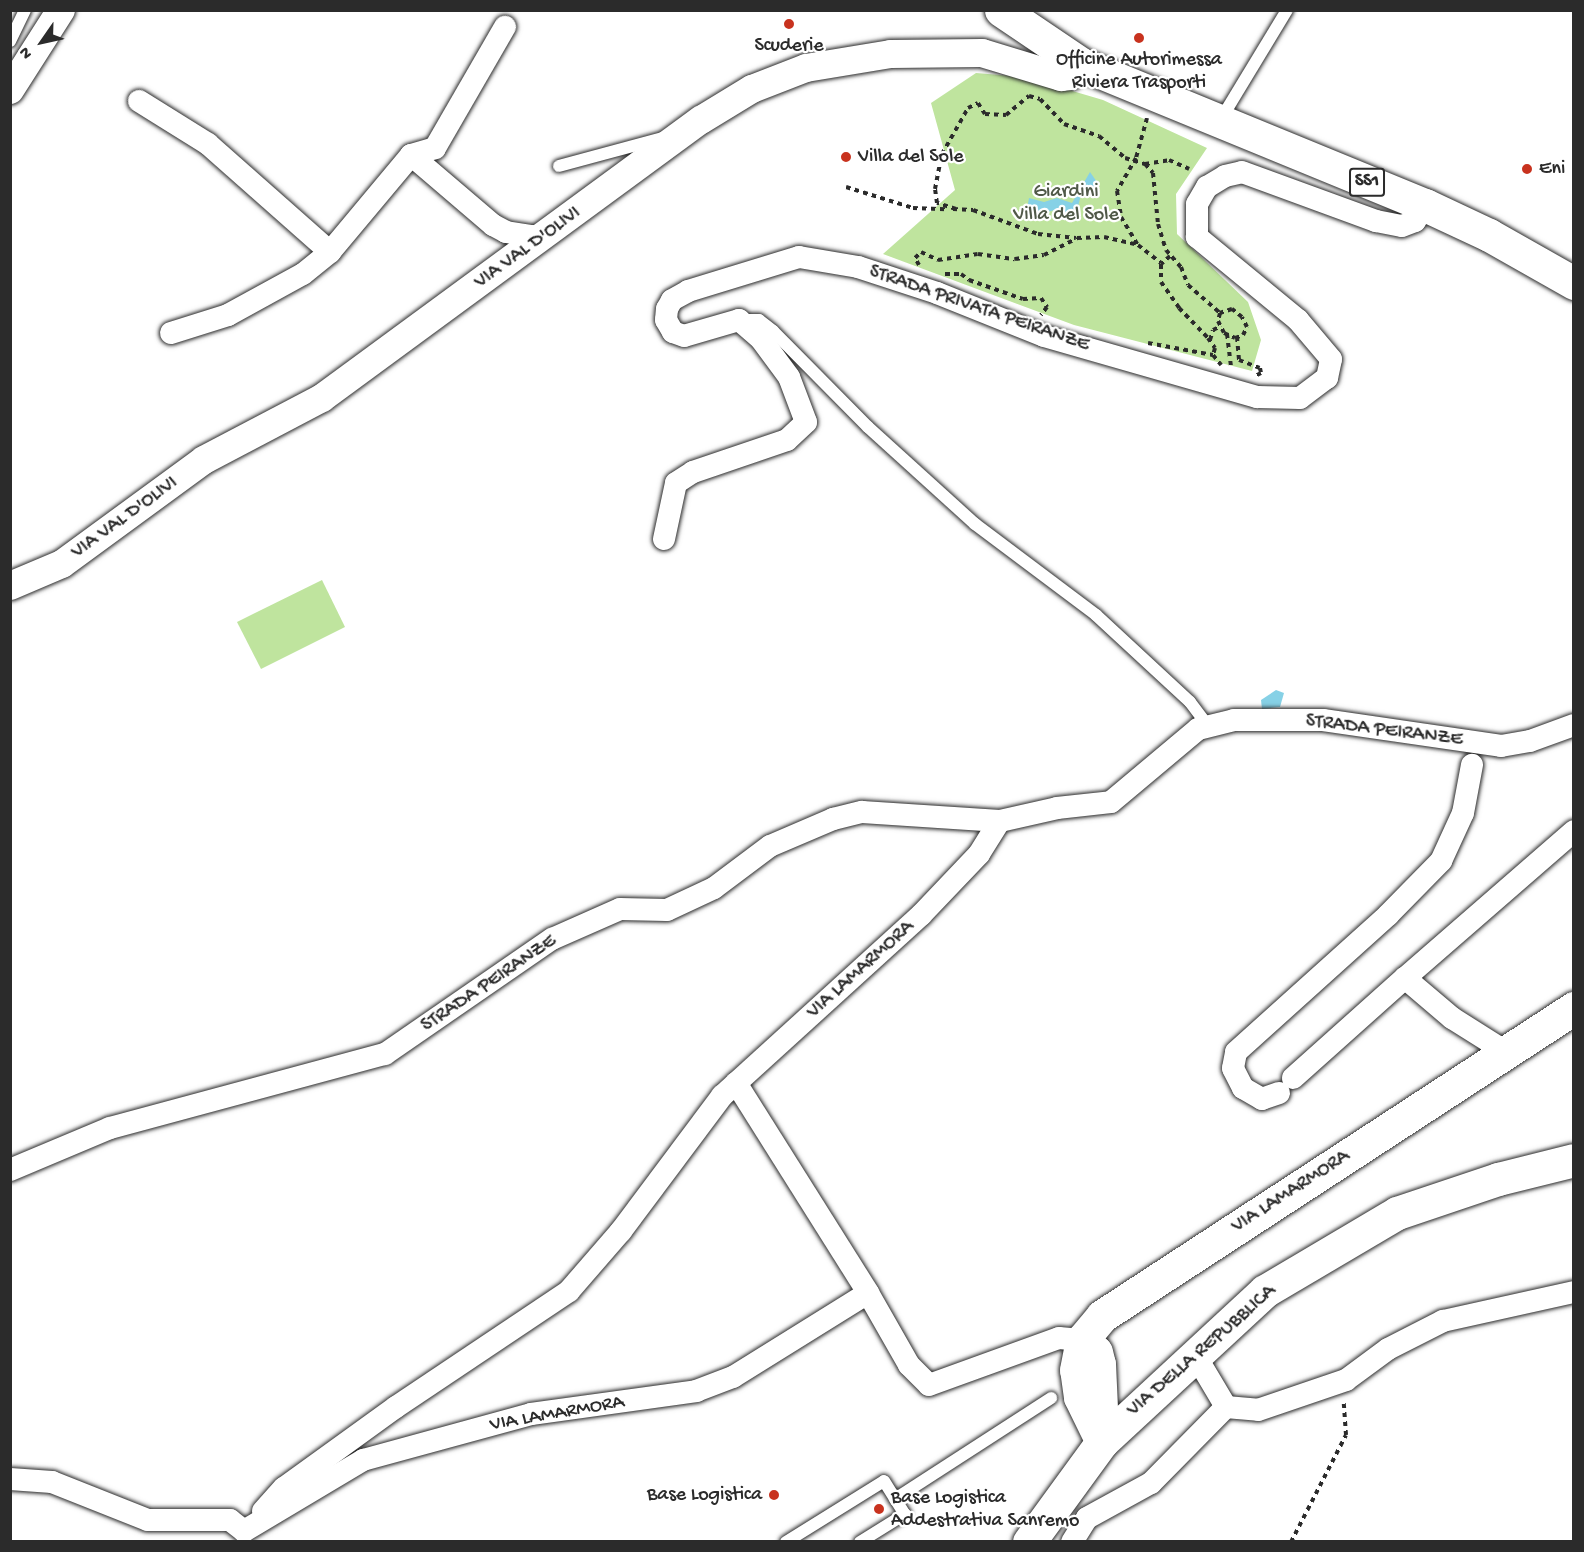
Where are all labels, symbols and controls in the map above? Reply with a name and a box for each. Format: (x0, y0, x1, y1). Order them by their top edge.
north arrow (12, 12, 72, 72)
marker: Scuderie (782, 17, 796, 31)
marker: Officine Autorimessa Riviera Trasporti (1132, 31, 1146, 45)
place label: Scuderie (754, 34, 824, 58)
text: N (16, 43, 37, 62)
place label: Officine Autorimessa Riviera Trasporti (1056, 48, 1222, 95)
place label: Villa del Sole (858, 145, 964, 169)
marker: Villa del Sole (839, 150, 853, 164)
place label: Eni (1539, 157, 1565, 181)
marker: Eni (1520, 162, 1534, 176)
road number: SS1 (1349, 167, 1385, 197)
park label: Giardini Villa del Sole (1013, 180, 1119, 227)
street label: VIA VAL D'OLIVI (470, 201, 586, 295)
street label: STRADA PRIVATA PEIRANZE (866, 260, 1092, 358)
street label: VIA VAL D'OLIVI (67, 471, 183, 565)
street label: STRADA PEIRANZE (1304, 709, 1464, 753)
street label: VIA LAMARMORA (802, 916, 920, 1024)
street label: STRADA PEIRANZE (417, 930, 561, 1038)
street label: VIA LAMARMORA (1227, 1145, 1355, 1239)
street label: VIA DELLA REPUBBLICA (1122, 1280, 1282, 1422)
street label: VIA LAMARMORA (488, 1390, 626, 1438)
place label: Base Logistica (647, 1483, 762, 1507)
place label: Base Logistica Addestrativa Sanremo (891, 1486, 1079, 1533)
marker: Base Logistica (767, 1488, 781, 1502)
marker: Base Logistica Addestrativa Sanremo (872, 1502, 886, 1516)

